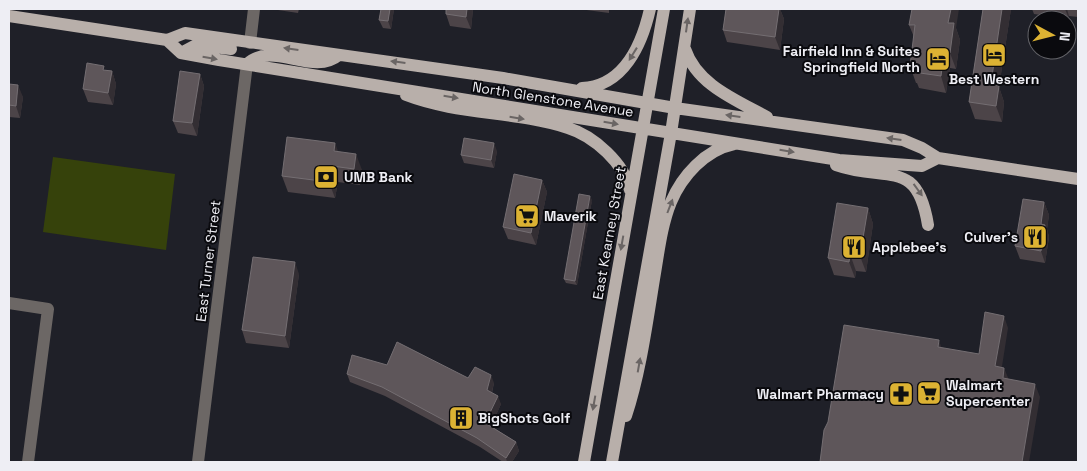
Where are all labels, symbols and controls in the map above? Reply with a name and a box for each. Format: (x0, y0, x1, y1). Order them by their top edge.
north arrow (1027, 10, 1077, 60)
one-way arrow (684, 16, 692, 32)
text: N (1055, 31, 1074, 42)
place label: Fairfield Inn & Suites Springfield North (783, 42, 920, 76)
hotel icon: Best Western (981, 42, 1007, 68)
one-way arrow (283, 45, 299, 53)
hotel icon: Fairfield Inn & Suites Springfield North (925, 46, 951, 72)
one-way arrow (628, 47, 638, 60)
one-way arrow (203, 55, 219, 63)
one-way arrow (390, 58, 406, 66)
place label: Best Western (949, 70, 1039, 88)
street label: North Glenstone Avenue (471, 77, 635, 121)
one-way arrow (443, 93, 459, 101)
one-way arrow (725, 112, 741, 120)
one-way arrow (509, 115, 525, 123)
one-way arrow (603, 120, 619, 128)
one-way arrow (886, 135, 902, 143)
one-way arrow (779, 148, 795, 156)
bank icon: UMB Bank (313, 164, 339, 190)
street label: East Kearney Street (588, 165, 630, 301)
place label: UMB Bank (344, 168, 413, 186)
one-way arrow (912, 184, 922, 197)
one-way arrow (666, 198, 674, 213)
street label: East Turner Street (192, 199, 224, 323)
supermarket icon: Maverik (514, 203, 540, 229)
place label: Maverik (544, 207, 597, 225)
restaurant icon: Culver's (1022, 224, 1048, 250)
place label: Culver's (964, 228, 1018, 246)
restaurant icon: Applebee's (841, 234, 867, 260)
one-way arrow (617, 236, 625, 252)
place label: Applebee's (872, 238, 947, 256)
one-way arrow (636, 357, 644, 373)
place label: Walmart Supercenter (946, 376, 1030, 410)
supermarket icon: Walmart Supercenter (916, 380, 942, 406)
pharmacy icon: Walmart Pharmacy (888, 381, 914, 407)
place label: Walmart Pharmacy (757, 385, 884, 403)
one-way arrow (589, 396, 597, 412)
building icon: BigShots Golf (448, 405, 474, 431)
place label: BigShots Golf (478, 409, 570, 427)

